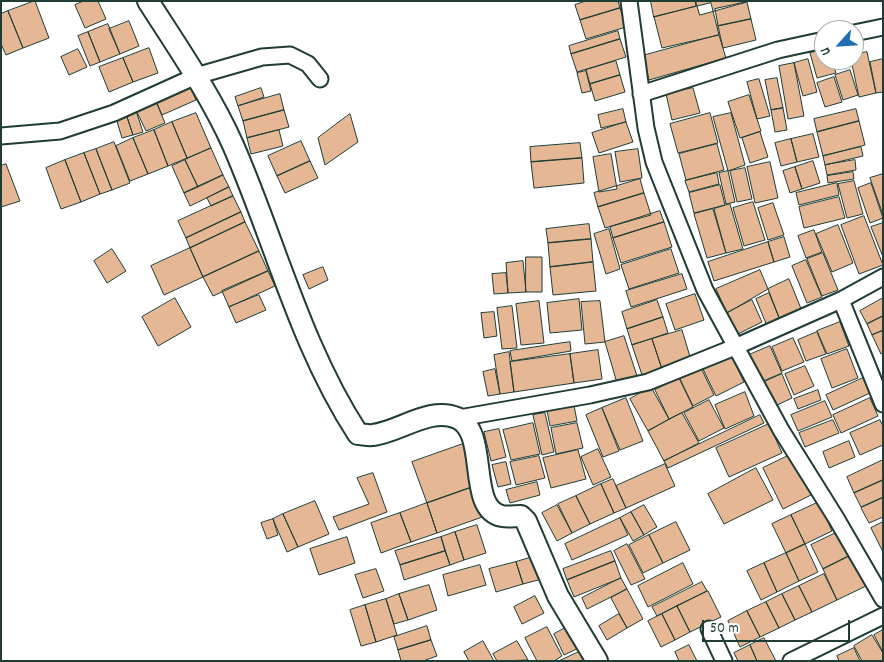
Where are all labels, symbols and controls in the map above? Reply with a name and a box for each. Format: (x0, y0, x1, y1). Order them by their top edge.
north arrow (814, 20, 864, 70)
text: U (816, 44, 837, 59)
scale bar (704, 610, 852, 642)
text: 50 m (710, 618, 739, 640)

